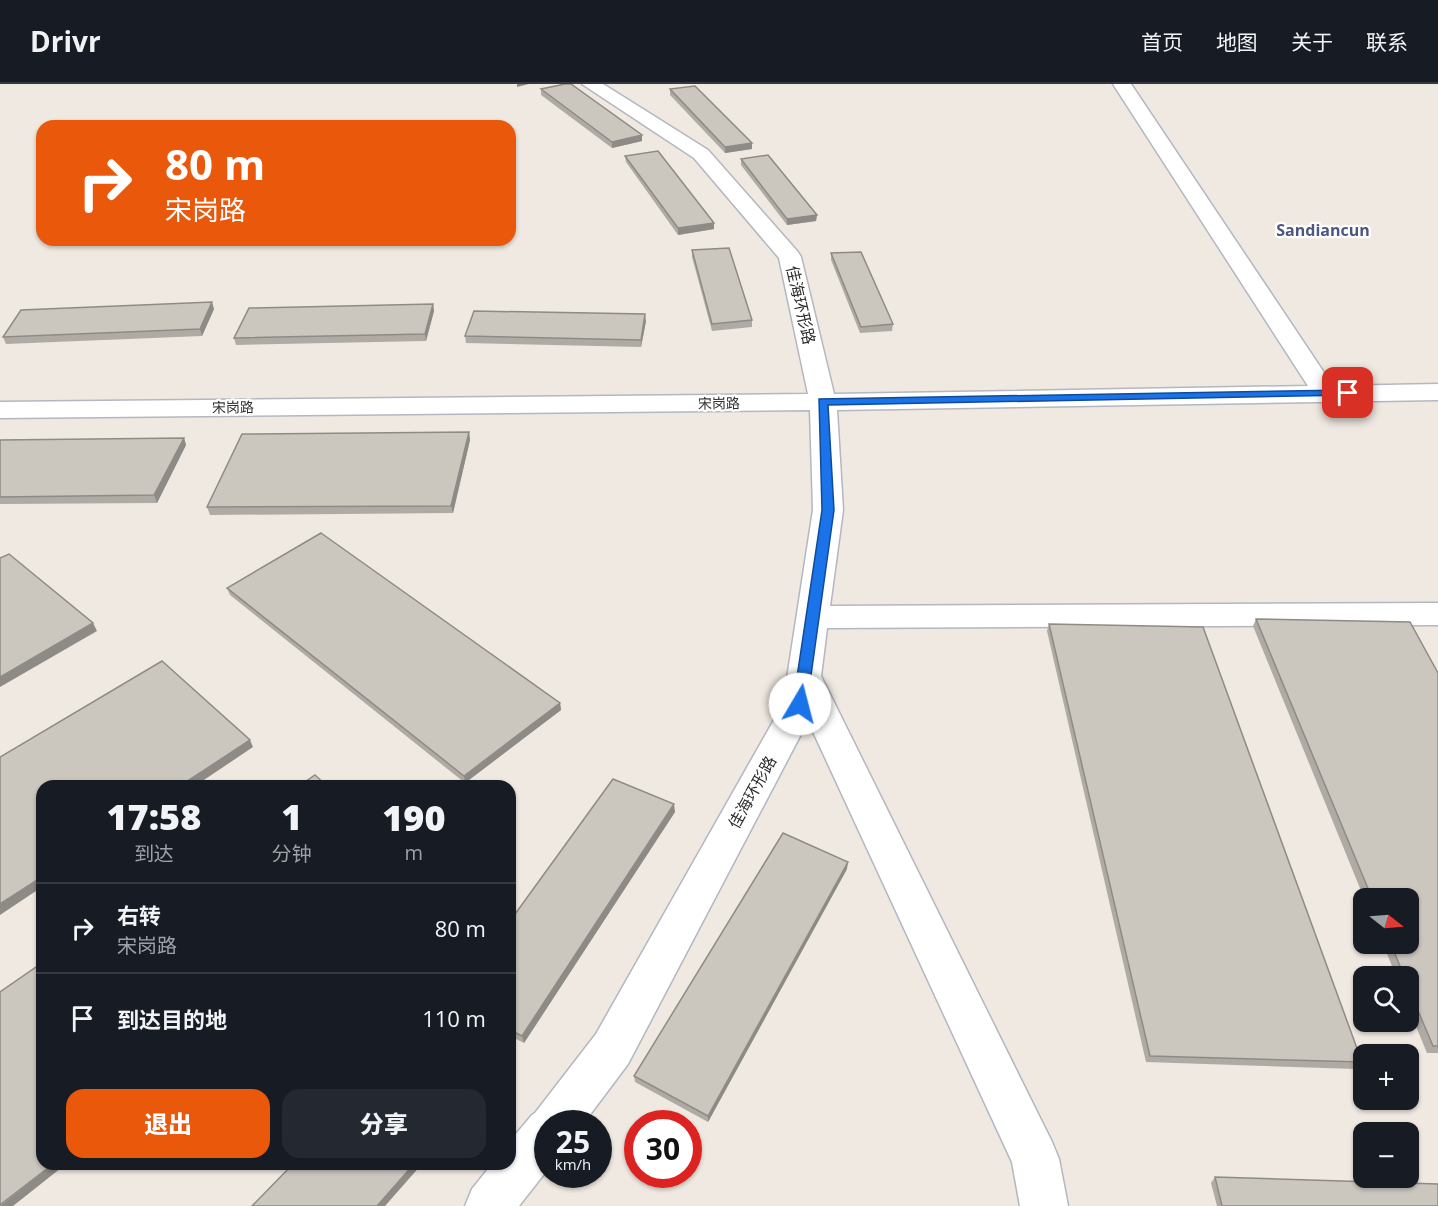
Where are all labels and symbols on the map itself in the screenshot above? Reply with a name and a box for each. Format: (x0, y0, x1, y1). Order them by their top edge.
district label: Sandiancun (1276, 219, 1370, 241)
street label: 佳海环形路 (781, 264, 821, 346)
pin (1322, 367, 1373, 418)
street label: 宋岗路 (698, 393, 740, 413)
street label: 宋岗路 (212, 397, 254, 417)
position arrow (768, 672, 832, 736)
street label: 佳海环形路 (723, 752, 781, 832)
north arrow (1353, 888, 1419, 954)
speed limit sign: 30 (624, 1110, 702, 1188)

